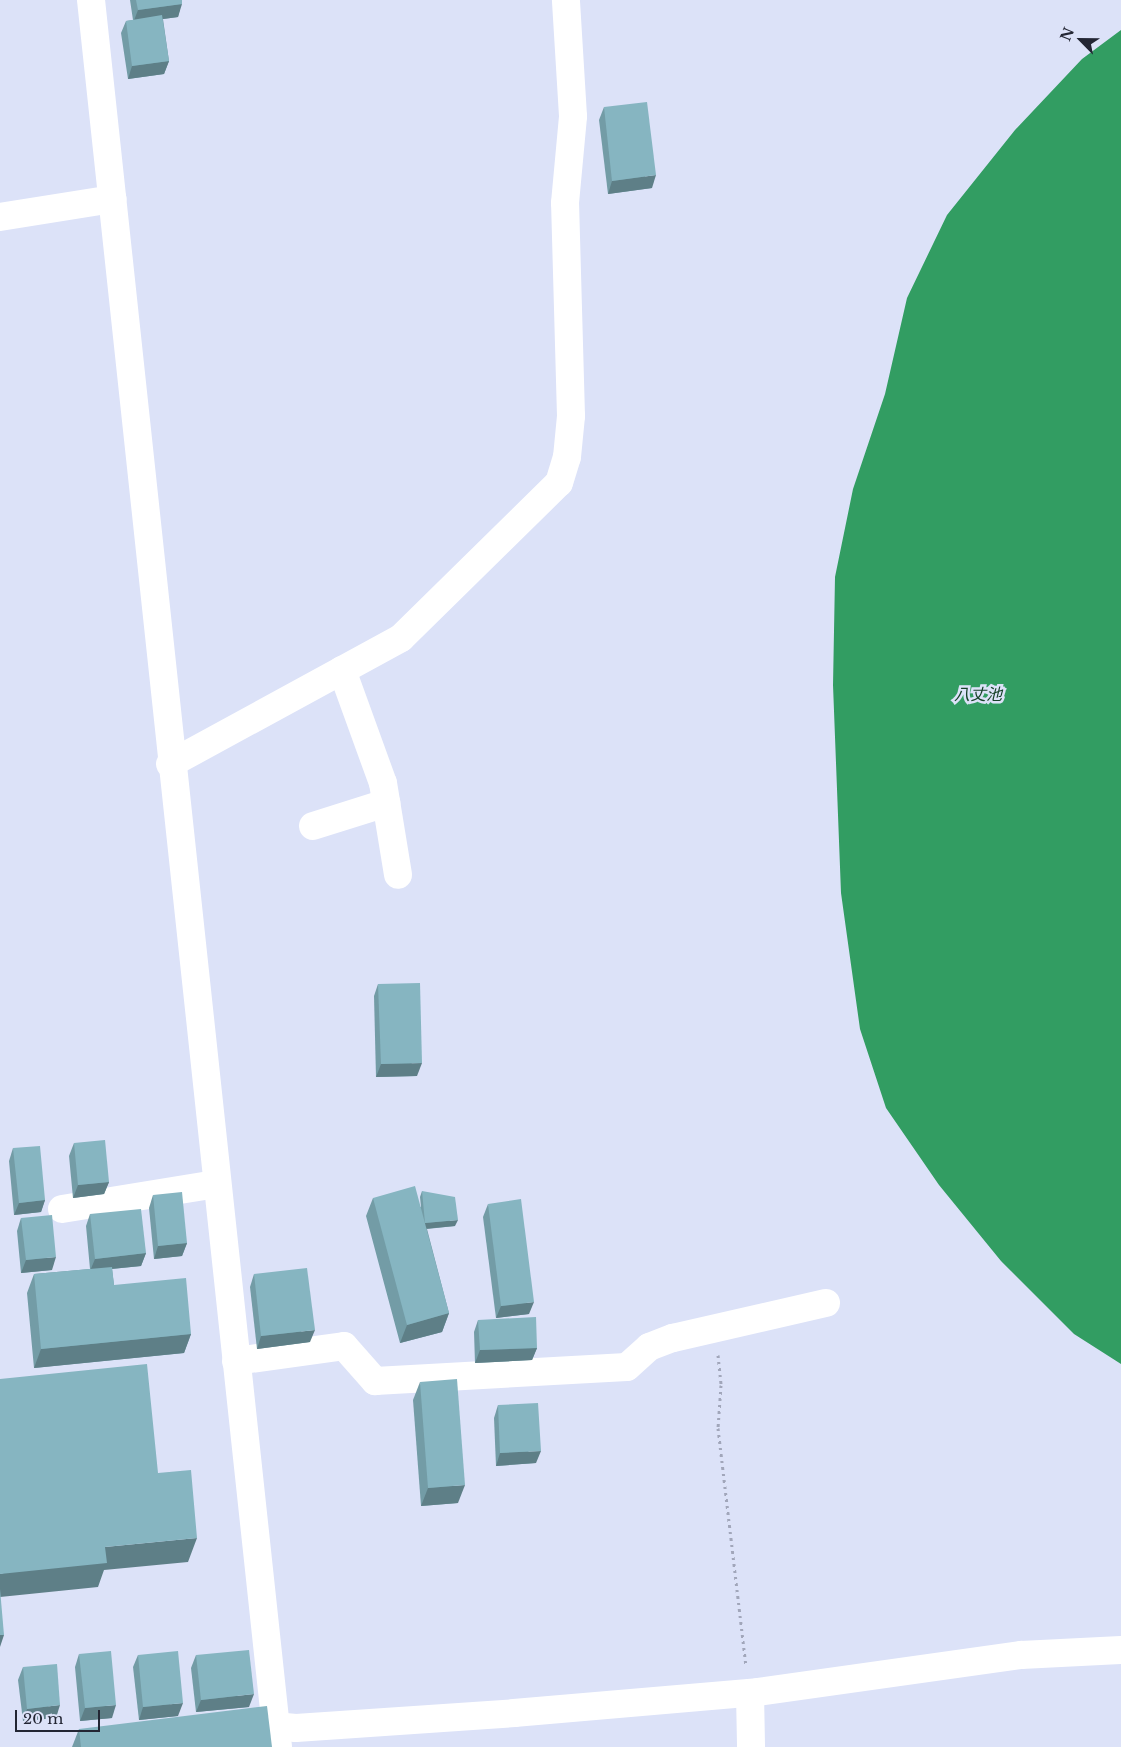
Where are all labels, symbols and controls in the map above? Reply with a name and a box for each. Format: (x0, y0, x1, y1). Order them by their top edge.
north arrow (1056, 15, 1106, 65)
text: N (1056, 25, 1078, 44)
water label: 八丈池 (954, 684, 1002, 704)
scale bar (18, 1700, 102, 1732)
text: 20 m (23, 1709, 63, 1728)

